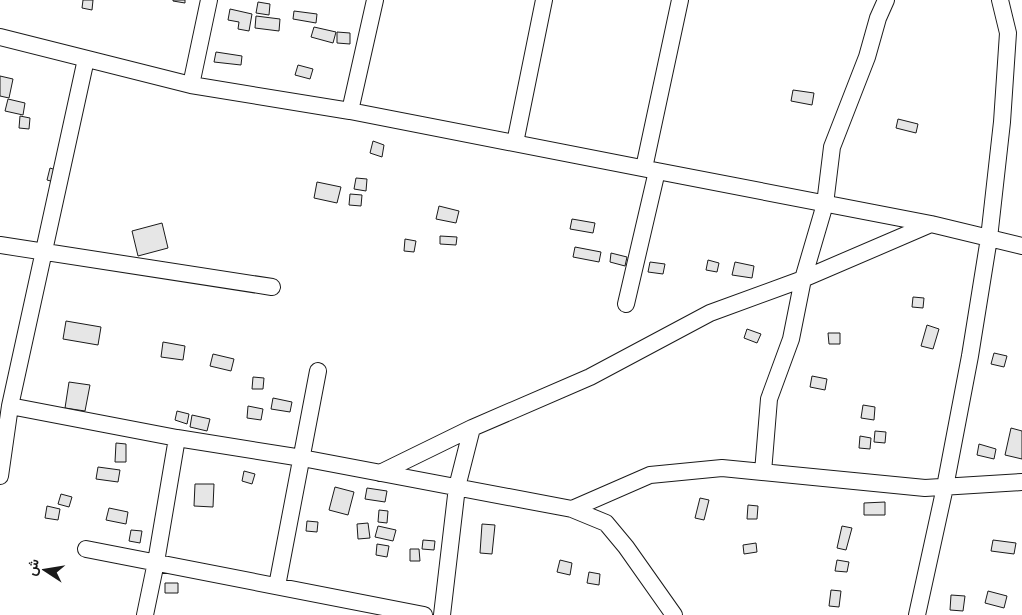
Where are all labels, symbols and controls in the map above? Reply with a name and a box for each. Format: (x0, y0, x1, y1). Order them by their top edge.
north arrow (20, 545, 70, 595)
text: ش (23, 557, 43, 577)

